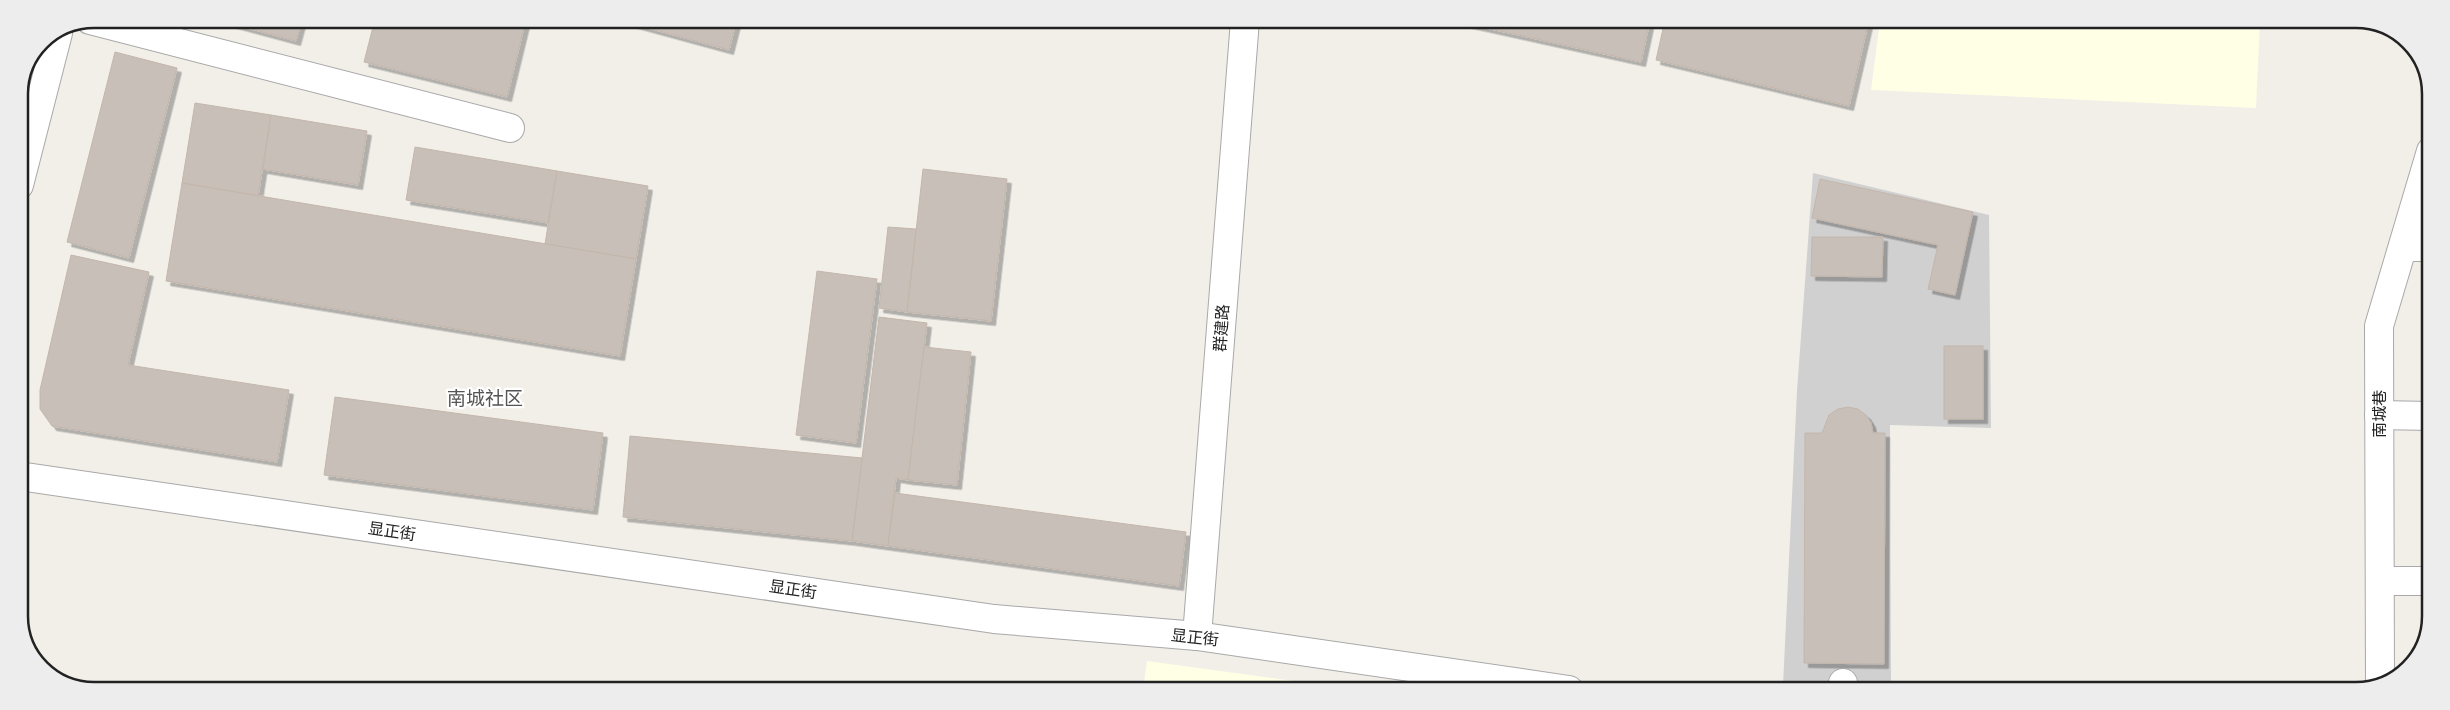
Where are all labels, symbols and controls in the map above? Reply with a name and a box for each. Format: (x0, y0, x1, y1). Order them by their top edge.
street label: 群建路 (1210, 303, 1233, 353)
district label: 南城社区 (447, 387, 523, 410)
street label: 南城巷 (2370, 390, 2389, 438)
street label: 显正街 (367, 519, 417, 544)
street label: 显正街 (768, 577, 818, 602)
street label: 显正街 (1170, 626, 1220, 649)

